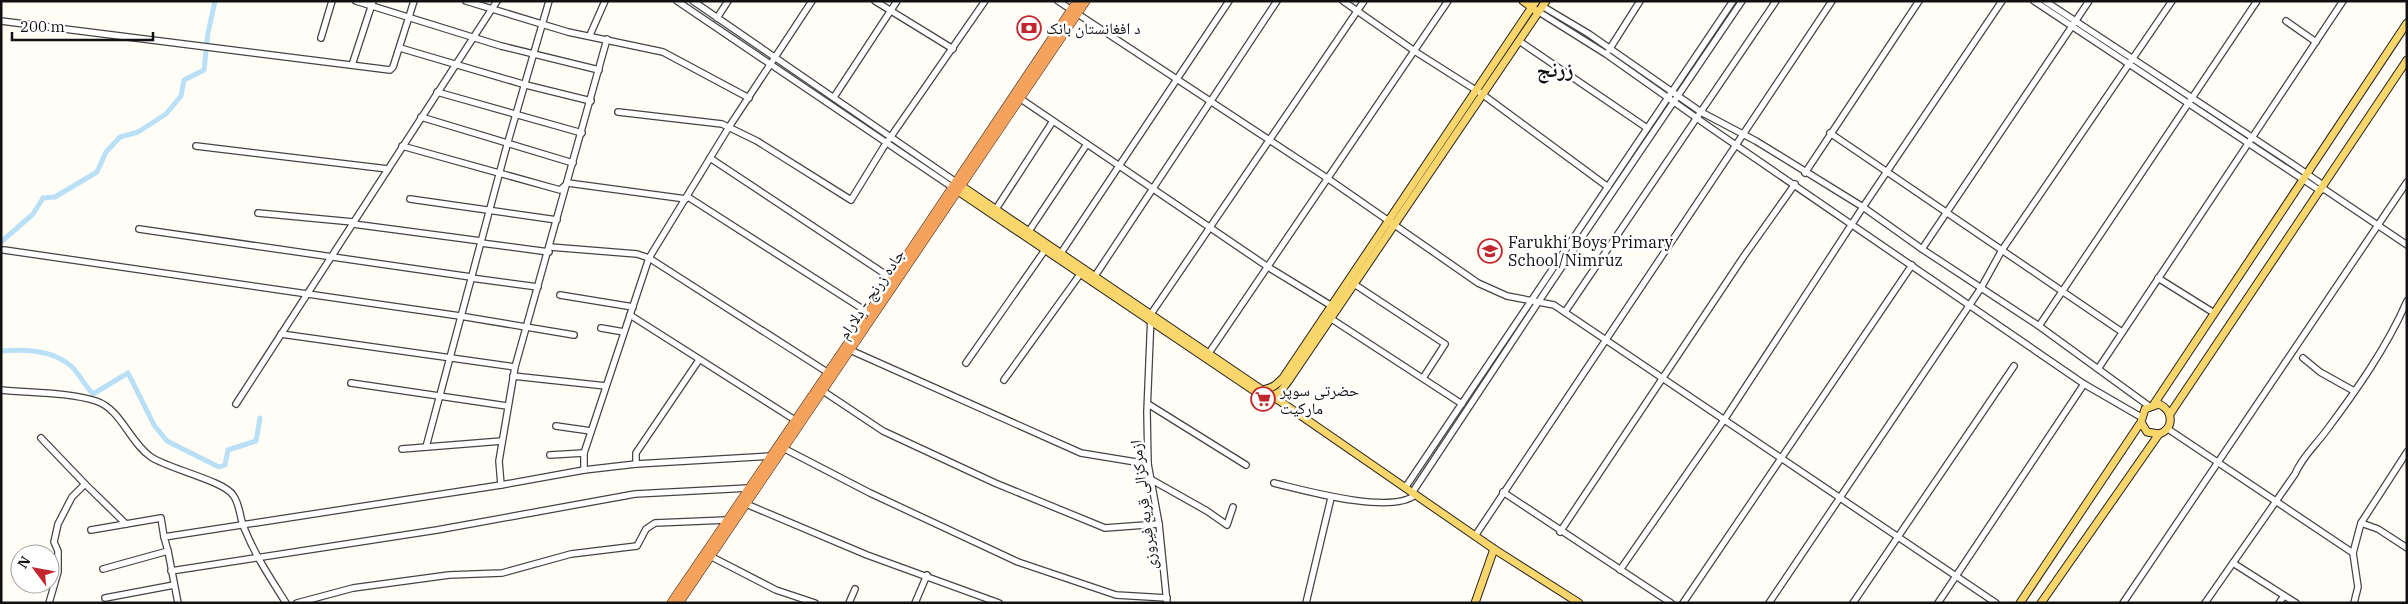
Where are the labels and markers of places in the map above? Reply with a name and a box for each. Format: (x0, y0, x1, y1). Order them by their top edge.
bank icon: د افغانستان بانک (1016, 15, 1042, 41)
place label: د افغانستان بانک (1046, 18, 1141, 39)
place label: Farukhi Boys Primary School/Nimruz (1508, 232, 1674, 270)
school or university icon: Farukhi Boys Primary School/Nimruz (1477, 238, 1503, 264)
place label: حضرتی سوپر مارکیت (1279, 380, 1359, 418)
supermarket icon: حضرتی سوپر مارکیت (1250, 386, 1276, 412)

